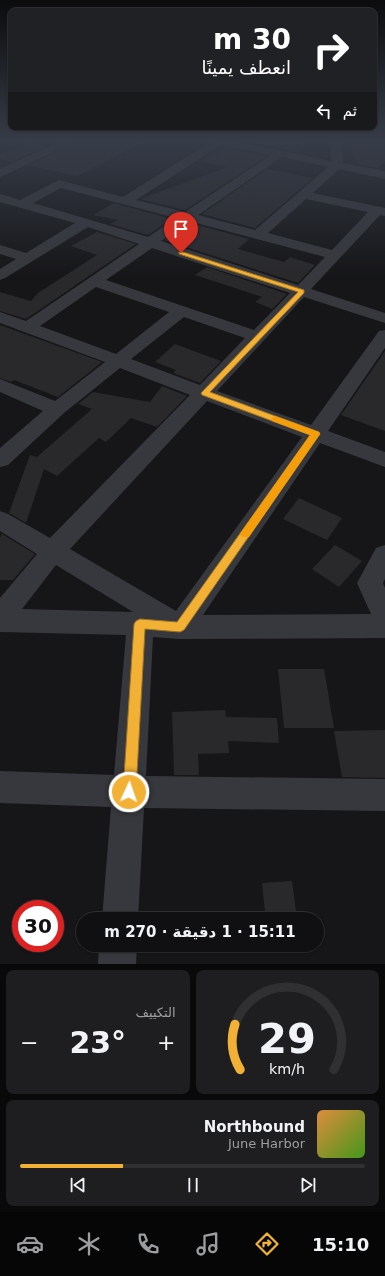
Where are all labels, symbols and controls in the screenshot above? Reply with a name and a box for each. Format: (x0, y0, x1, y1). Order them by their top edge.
text: 30 m (213, 23, 291, 56)
icon: right (305, 24, 357, 76)
text: انعطف يمينًا (201, 57, 291, 78)
icon: left (313, 100, 335, 122)
text: ثم (343, 102, 357, 120)
pin (164, 212, 198, 253)
icon: arrive (170, 218, 192, 240)
position arrow (108, 771, 150, 813)
speed limit sign: 30 (12, 900, 64, 952)
text: 15:11 · 1 دقيقة · 270 m (104, 923, 296, 941)
text: التكييف (136, 1005, 176, 1020)
text: 29 (258, 1014, 316, 1063)
text: 23° (69, 1025, 126, 1060)
text: − (20, 1030, 38, 1055)
text: + (157, 1030, 176, 1055)
text: km/h (269, 1061, 305, 1077)
text: Northbound (204, 1118, 305, 1136)
text: June Harbor (228, 1136, 305, 1151)
icon: previous (67, 1174, 89, 1196)
icon: pause (182, 1174, 204, 1196)
icon: next (297, 1174, 319, 1196)
icon: car (16, 1230, 44, 1258)
icon: climate (75, 1230, 103, 1258)
icon: phone (134, 1230, 162, 1258)
icon: music (194, 1230, 222, 1258)
icon: directions (253, 1230, 281, 1258)
text: 15:10 (312, 1234, 369, 1255)

